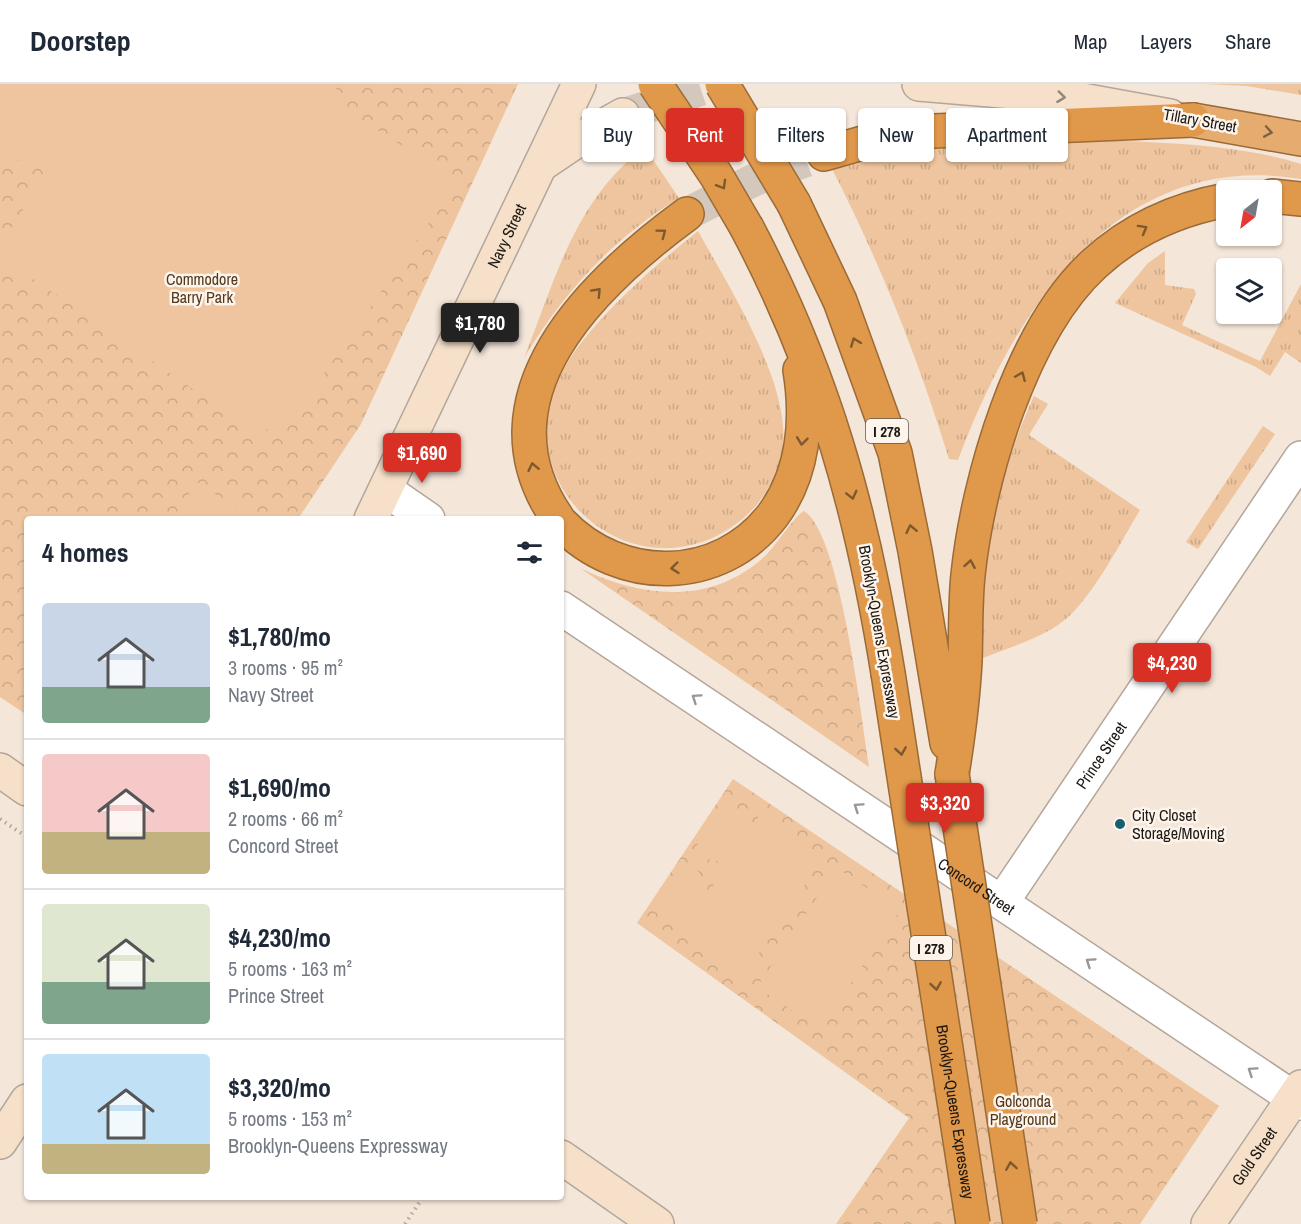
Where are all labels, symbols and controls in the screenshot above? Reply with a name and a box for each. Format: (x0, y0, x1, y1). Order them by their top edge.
text: Doorstep (30, 22, 131, 60)
text: Map (1074, 27, 1107, 56)
text: Layers (1140, 27, 1192, 56)
text: Share (1225, 27, 1271, 56)
one-way arrow (1057, 90, 1066, 103)
street label: Tillary Street (1162, 103, 1239, 137)
chip: Buy (582, 108, 654, 162)
chip: Rent (666, 108, 744, 162)
chip: Filters (756, 108, 846, 162)
chip: New (858, 108, 934, 162)
chip: Apartment (946, 108, 1068, 162)
one-way arrow (1262, 125, 1272, 138)
one-way arrow (715, 179, 726, 189)
north arrow (1216, 180, 1282, 246)
map controls (1216, 180, 1282, 324)
street label: Navy Street (482, 200, 531, 271)
one-way arrow (1137, 225, 1147, 236)
one-way arrow (655, 229, 666, 240)
button: layers (1216, 258, 1282, 324)
park label: Commodore Barry Park (166, 268, 238, 308)
one-way arrow (590, 289, 601, 300)
pin: $1,780 (431, 303, 529, 354)
text: $1,780 (455, 309, 505, 336)
one-way arrow (850, 337, 862, 348)
one-way arrow (1014, 372, 1026, 383)
road number: I 278 (866, 419, 908, 443)
pin: $1,690 (373, 433, 471, 484)
one-way arrow (796, 437, 809, 446)
text: $1,690 (397, 439, 447, 466)
one-way arrow (527, 462, 540, 472)
one-way arrow (845, 490, 858, 500)
one-way arrow (905, 524, 918, 534)
text: 4 homes (42, 535, 129, 570)
icon: filters (513, 536, 546, 569)
street label: Brooklyn-Queens Expressway (854, 544, 906, 721)
one-way arrow (963, 559, 976, 569)
one-way arrow (670, 561, 680, 574)
text: $1,780/mo (228, 619, 331, 654)
icon: home (90, 627, 162, 699)
pin: $4,230 (1123, 643, 1221, 694)
text: $4,230 (1147, 649, 1197, 676)
text: 3 rooms · 95 m² (228, 654, 343, 681)
text: Navy Street (228, 681, 314, 708)
one-way arrow (692, 695, 703, 706)
street label: Prince Street (1070, 717, 1132, 793)
one-way arrow (894, 747, 906, 756)
text: $1,690/mo (228, 770, 331, 805)
icon: home (90, 778, 162, 850)
pin: $3,320 (896, 783, 994, 834)
text: $3,320 (920, 789, 970, 816)
one-way arrow (854, 803, 865, 814)
place label: City Closet Storage/Moving (1132, 804, 1225, 844)
text: 2 rooms · 66 m² (228, 805, 343, 832)
marker: City Closet Storage/Moving (1113, 817, 1127, 831)
text: Concord Street (228, 832, 338, 859)
street label: Concord Street (934, 852, 1020, 920)
text: $4,230/mo (228, 920, 331, 955)
icon: home (90, 928, 162, 1000)
road number: I 278 (910, 936, 952, 960)
text: 5 rooms · 163 m² (228, 955, 352, 982)
one-way arrow (1086, 958, 1097, 969)
one-way arrow (930, 981, 942, 990)
text: Prince Street (228, 982, 324, 1009)
street label: Brooklyn-Queens Expressway (931, 1023, 980, 1201)
one-way arrow (1248, 1067, 1259, 1078)
text: $3,320/mo (228, 1070, 331, 1105)
icon: home (90, 1078, 162, 1150)
park label: Golconda Playground (990, 1090, 1056, 1130)
text: 5 rooms · 153 m² (228, 1105, 352, 1132)
street label: Gold Street (1226, 1122, 1282, 1190)
text: Brooklyn-Queens Expressway (228, 1132, 448, 1159)
one-way arrow (1006, 1162, 1018, 1171)

